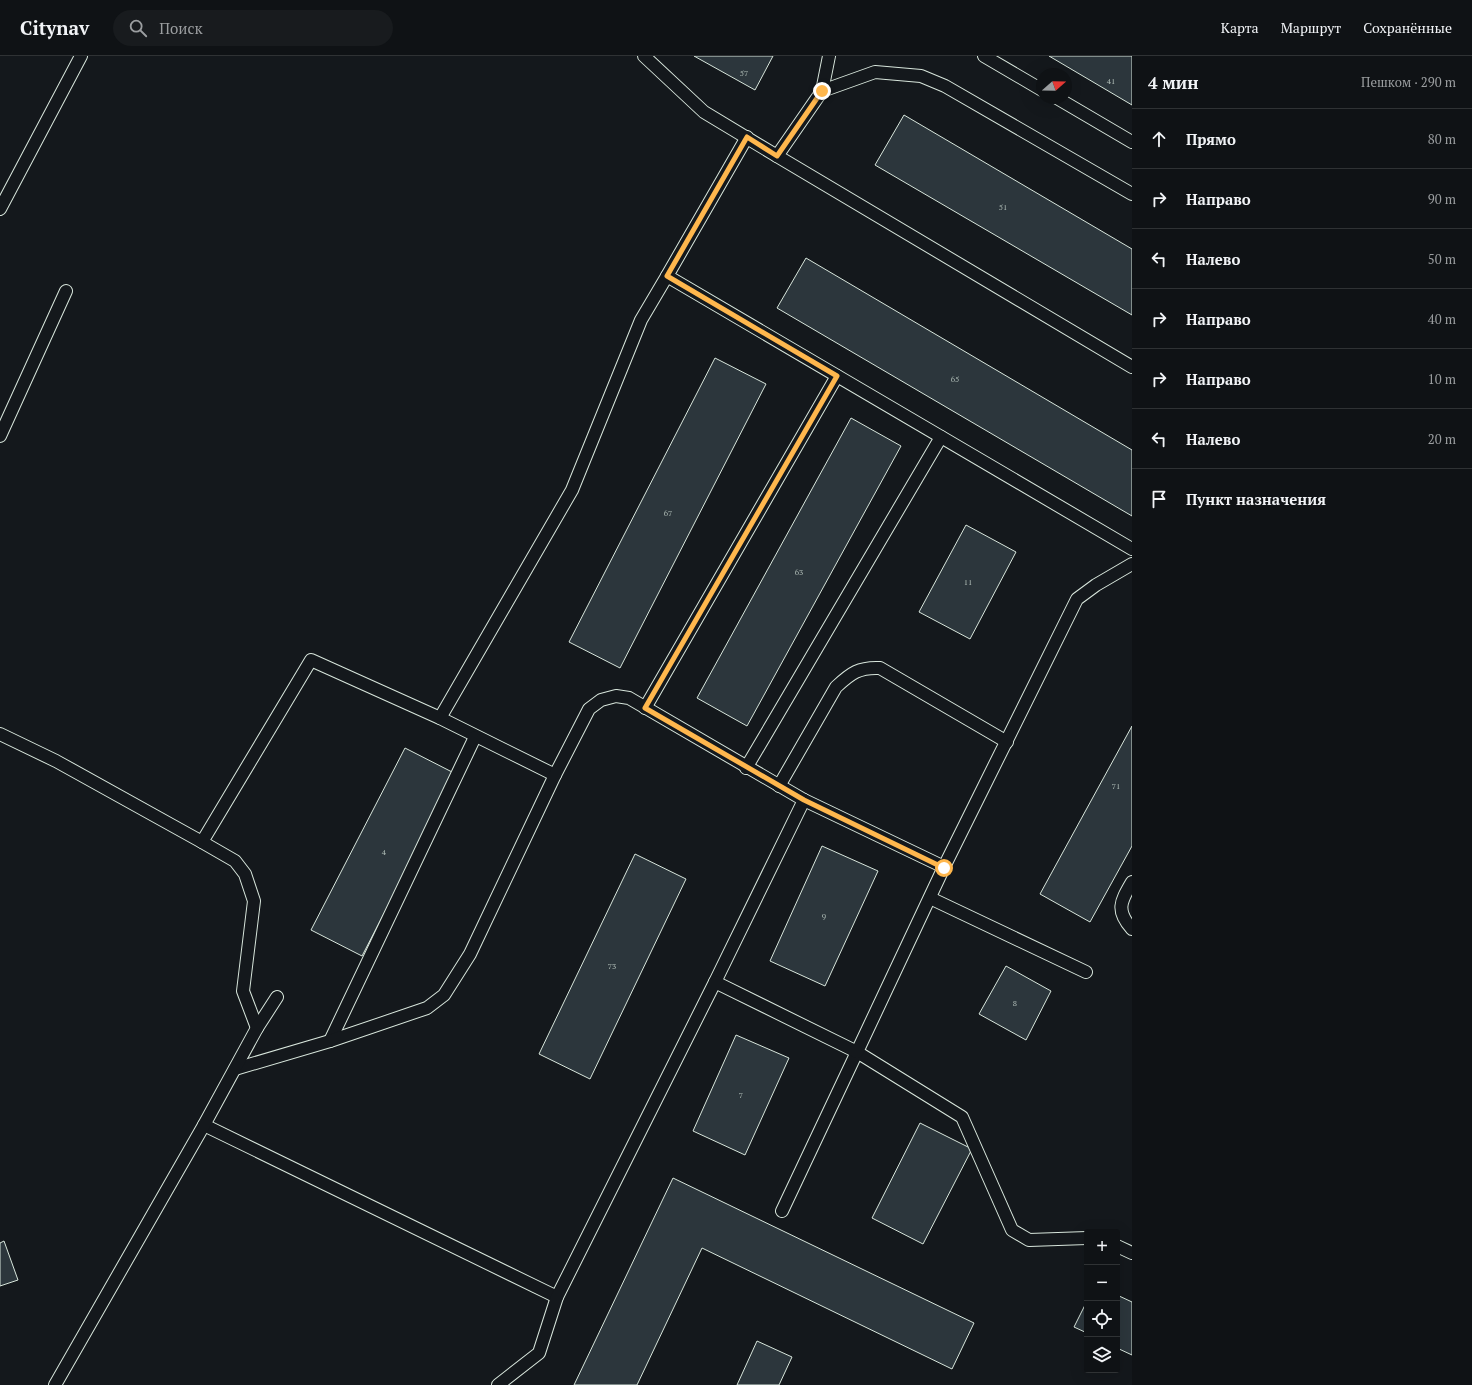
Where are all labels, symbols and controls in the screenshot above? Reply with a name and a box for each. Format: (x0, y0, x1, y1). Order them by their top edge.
search box (113, 10, 393, 46)
text: Citynav (20, 15, 89, 40)
icon: search (127, 17, 149, 39)
text: Поиск (159, 18, 203, 38)
text: Карта (1221, 18, 1259, 37)
text: Маршрут (1281, 18, 1341, 37)
text: Сохранённые (1363, 18, 1452, 37)
house number: 57 (740, 68, 748, 78)
north arrow (1036, 68, 1072, 104)
text: 4 мин (1148, 71, 1198, 94)
text: Пешком · 290 m (1361, 73, 1456, 91)
house number: 41 (1107, 76, 1115, 86)
route end (813, 82, 831, 100)
icon: ahead (1148, 128, 1170, 150)
text: Прямо (1186, 129, 1236, 149)
text: 80 m (1428, 130, 1456, 148)
icon: right (1148, 188, 1170, 210)
text: Направо (1186, 189, 1251, 209)
text: 90 m (1428, 190, 1456, 208)
house number: 51 (999, 202, 1007, 212)
icon: left (1148, 248, 1170, 270)
text: Налево (1186, 249, 1240, 269)
text: 50 m (1428, 250, 1456, 268)
icon: right (1148, 308, 1170, 330)
text: Направо (1186, 309, 1251, 329)
text: 40 m (1428, 310, 1456, 328)
icon: right (1148, 368, 1170, 390)
text: Направо (1186, 369, 1251, 389)
text: 10 m (1428, 370, 1456, 388)
house number: 65 (951, 374, 959, 384)
icon: left (1148, 428, 1170, 450)
text: Налево (1186, 429, 1240, 449)
text: 20 m (1428, 430, 1456, 448)
icon: arrive (1148, 488, 1170, 510)
text: Пункт назначения (1186, 489, 1326, 509)
house number: 67 (664, 508, 672, 518)
house number: 63 (795, 567, 803, 577)
house number: 11 (964, 577, 972, 587)
house number: 71 (1112, 781, 1120, 791)
house number: 4 (382, 847, 387, 857)
route start (935, 859, 953, 877)
house number: 9 (822, 911, 826, 921)
house number: 73 (608, 961, 616, 971)
house number: 8 (1013, 998, 1017, 1008)
house number: 7 (739, 1090, 743, 1100)
map controls (1084, 1229, 1120, 1373)
button: + (1084, 1229, 1120, 1265)
button: − (1084, 1265, 1120, 1301)
button: locate (1084, 1301, 1120, 1337)
button: layers (1084, 1337, 1120, 1373)

